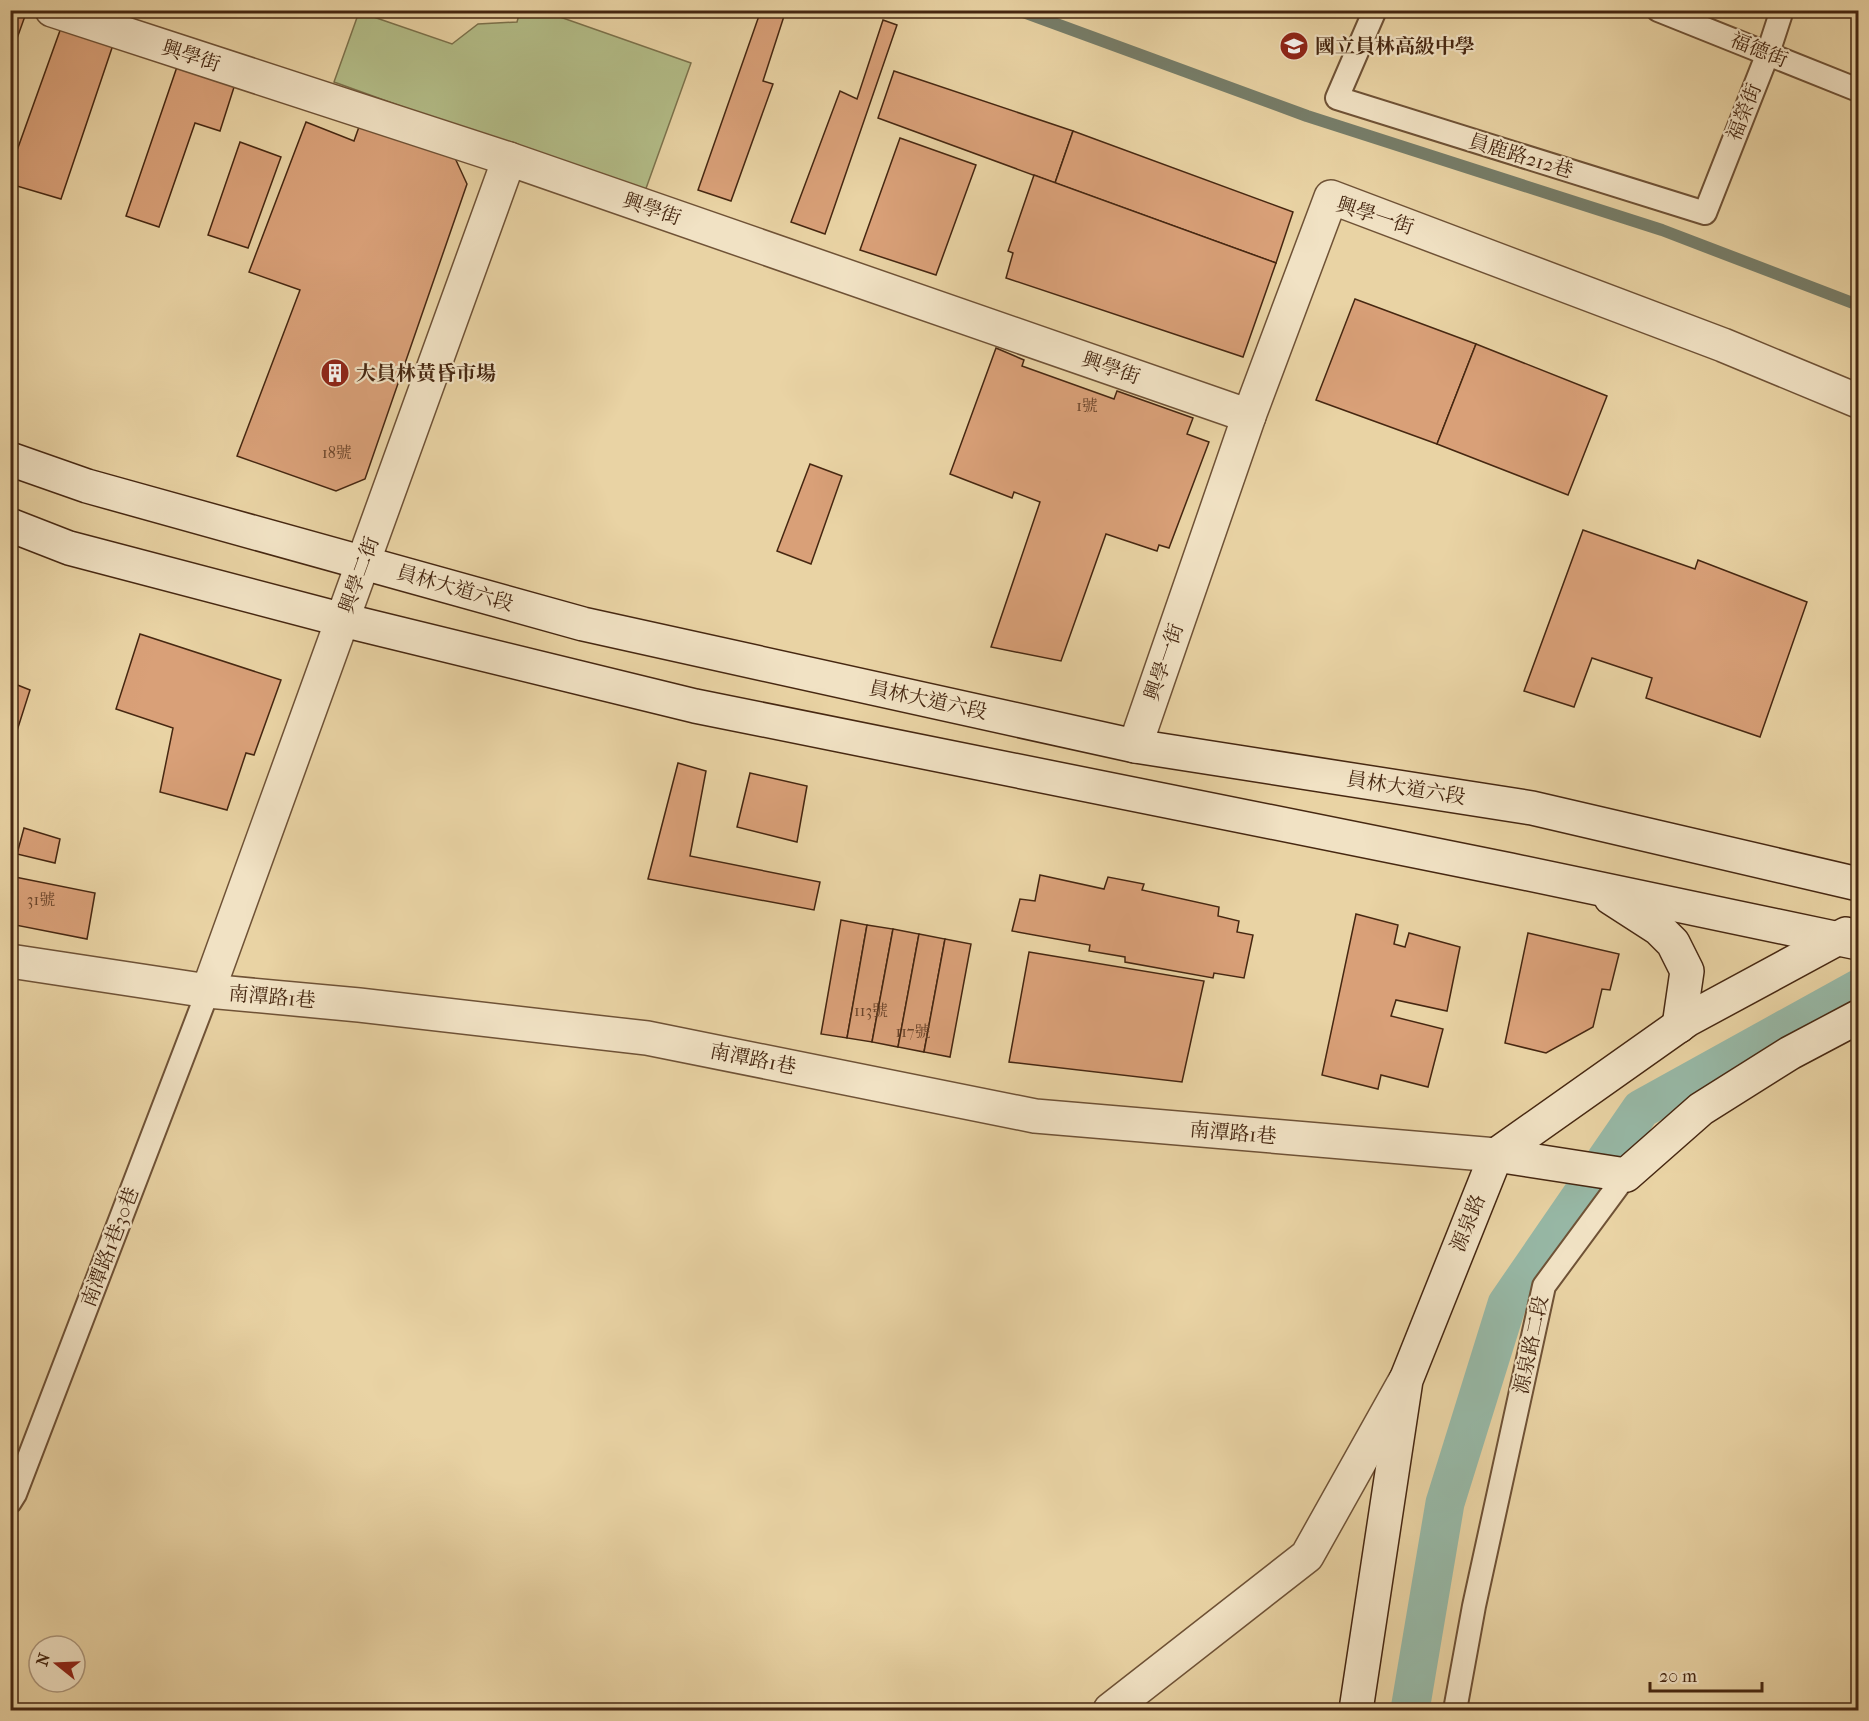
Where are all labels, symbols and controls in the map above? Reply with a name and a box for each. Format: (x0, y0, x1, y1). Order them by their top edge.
street label: 福德街 (1727, 28, 1791, 72)
school or university icon: 國立員林高級中學 (1278, 30, 1310, 62)
place label: 國立員林高級中學 (1315, 35, 1475, 58)
street label: 興學街 (159, 36, 223, 76)
street label: 福榮街 (1722, 80, 1766, 144)
street label: 員鹿路212巷 (1466, 129, 1576, 183)
street label: 興學街 (620, 188, 684, 230)
street label: 興學一街 (1333, 193, 1417, 239)
street label: 興學街 (1079, 347, 1143, 389)
building icon: 大員林黃昏市場 (319, 357, 351, 389)
place label: 大員林黃昏市場 (356, 362, 496, 385)
house number: 1號 (1076, 396, 1098, 415)
house number: 18號 (322, 443, 352, 462)
street label: 興學二街 (335, 533, 383, 617)
street label: 員林大道六段 (394, 560, 516, 616)
street label: 興學一街 (1140, 620, 1188, 704)
street label: 員林大道六段 (867, 676, 989, 724)
street label: 員林大道六段 (1345, 767, 1467, 809)
house number: 31號 (27, 890, 55, 909)
street label: 南潭路1巷 (228, 982, 316, 1012)
house number: 113號 (854, 1001, 888, 1020)
house number: 117號 (895, 1022, 931, 1041)
street label: 南潭路1巷 (708, 1039, 798, 1079)
street label: 南潭路1巷 (1189, 1118, 1277, 1148)
street label: 南潭路1巷30巷 (77, 1184, 143, 1310)
street label: 源泉路 (1446, 1191, 1490, 1255)
street label: 源泉路二段 (1509, 1294, 1553, 1396)
north arrow (27, 1634, 87, 1694)
text: N (32, 1650, 54, 1668)
scale bar (1650, 1655, 1762, 1693)
text: 20 m (1659, 1666, 1697, 1687)

